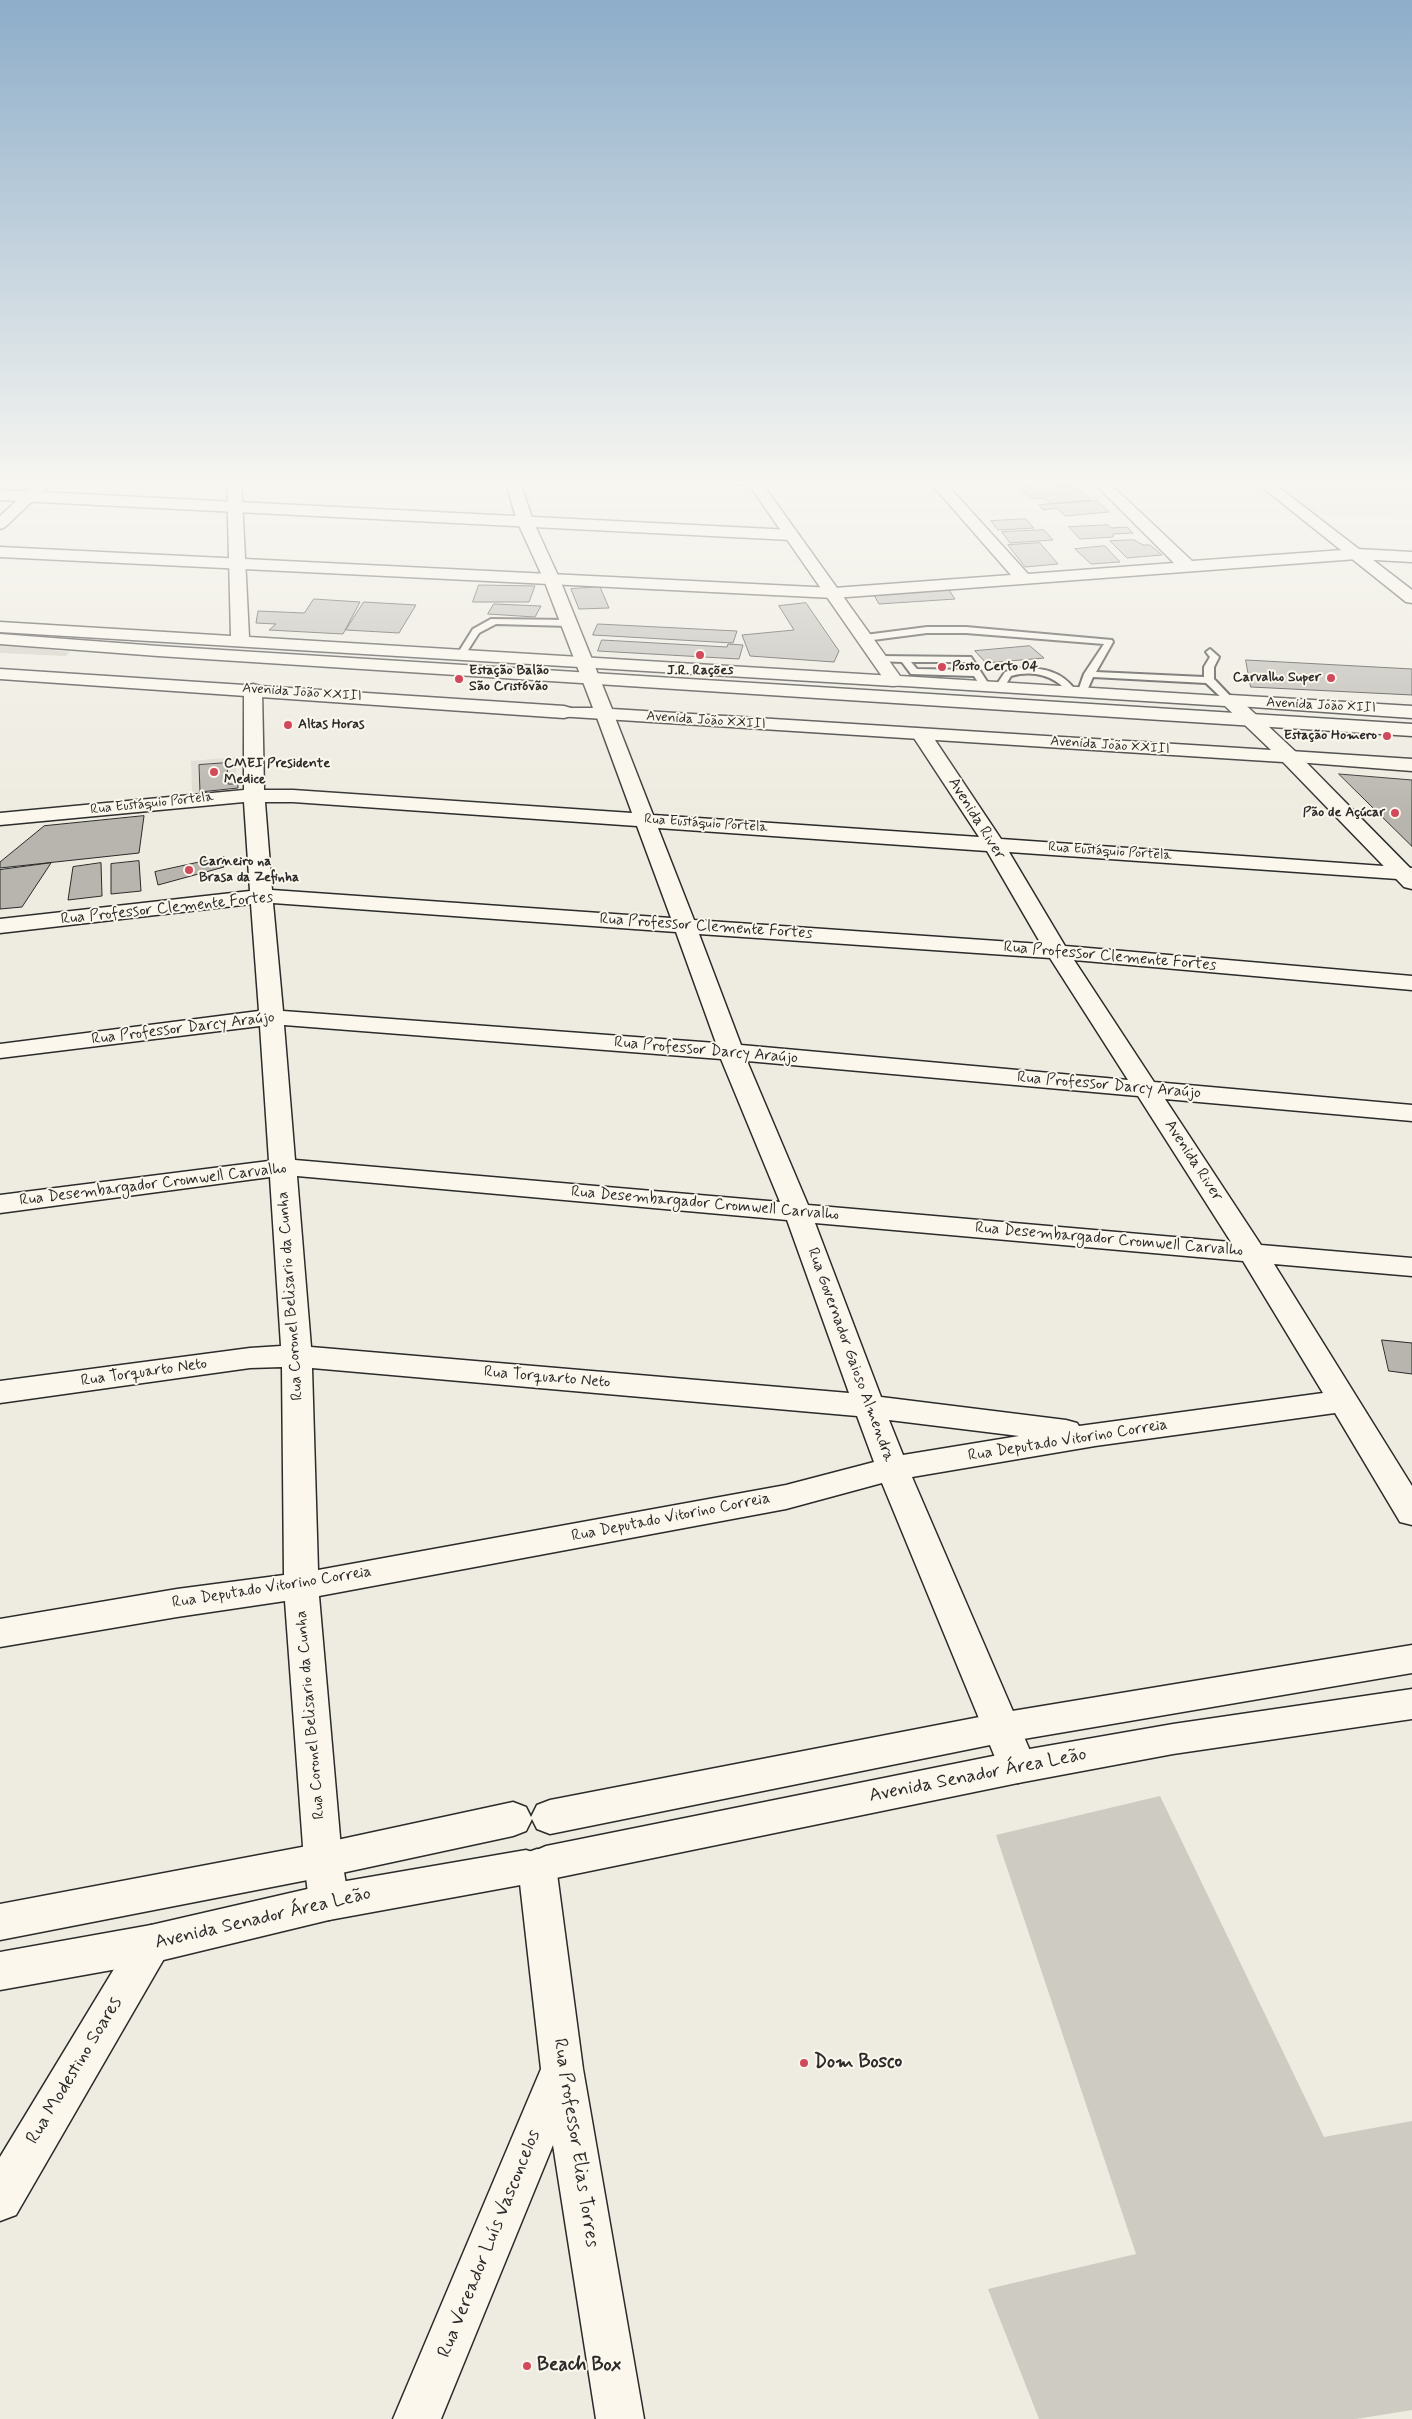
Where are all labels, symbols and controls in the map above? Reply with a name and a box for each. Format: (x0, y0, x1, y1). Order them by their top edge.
marker: J.R. Rações (694, 649, 706, 661)
place label: Posto Certo 04 (952, 659, 1038, 675)
marker: Posto Certo 04 (936, 661, 948, 673)
place label: Estação Balão São Cristóvão (469, 663, 549, 696)
place label: J.R. Rações (667, 663, 733, 679)
place label: Carvalho Super (1233, 670, 1321, 686)
marker: Carvalho Super (1325, 672, 1337, 684)
marker: Estação Balão São Cristóvão (453, 673, 465, 685)
street label: Avenida João XXIII (242, 680, 362, 706)
street label: Avenida João XIII (1266, 695, 1376, 717)
street label: Avenida João XXIII (646, 708, 766, 734)
place label: Altas Horas (298, 717, 365, 733)
marker: Altas Horas (282, 719, 294, 731)
place label: Estação Homero (1284, 728, 1377, 744)
marker: Estação Homero (1381, 730, 1393, 742)
street label: Avenida João XXIII (1050, 733, 1170, 759)
place label: CMEI Presidente Medice (224, 756, 330, 789)
marker: CMEI Presidente Medice (208, 766, 220, 778)
street label: Avenida River (943, 774, 1009, 864)
street label: Rua Eustáquio Portela (90, 789, 214, 819)
place label: Pão de Açúcar (1303, 805, 1385, 821)
marker: Pão de Açúcar (1389, 807, 1401, 819)
street label: Rua Eustáquio Portela (644, 811, 768, 837)
street label: Rua Eustáquio Portela (1048, 839, 1172, 865)
place label: Carneiro na Brasa da Zefinha (199, 854, 299, 886)
marker: Carneiro na Brasa da Zefinha (183, 864, 195, 876)
street label: Rua Professor Clemente Fortes (60, 888, 274, 930)
street label: Rua Professor Clemente Fortes (599, 910, 813, 944)
street label: Rua Professor Clemente Fortes (1003, 938, 1217, 976)
street label: Rua Professor Darcy Araújo (90, 1008, 276, 1050)
street label: Rua Professor Darcy Araújo (613, 1033, 799, 1069)
street label: Rua Professor Darcy Araújo (1016, 1068, 1202, 1104)
street label: Avenida River (1160, 1117, 1226, 1205)
street label: Rua Desembargador Cromwell Carvalho (18, 1159, 288, 1211)
street label: Rua Desembargador Cromwell Carvalho (570, 1183, 840, 1225)
street label: Rua Coronel Belisario da Cunha (274, 1191, 308, 1401)
street label: Rua Desembargador Cromwell Carvalho (974, 1219, 1244, 1261)
street label: Rua Governador Gaioso Almendra (802, 1245, 898, 1465)
street label: Rua Torquarto Neto (80, 1355, 208, 1391)
street label: Rua Torquarto Neto (483, 1363, 611, 1393)
street label: Rua Deputado Vitorino Correia (967, 1416, 1169, 1466)
street label: Rua Deputado Vitorino Correia (570, 1489, 772, 1547)
street label: Rua Deputado Vitorino Correia (171, 1563, 373, 1613)
street label: Rua Coronel Belisario da Cunha (292, 1610, 330, 1820)
street label: Avenida Senador Área Leão (867, 1744, 1089, 1808)
street label: Avenida Senador Área Leão (153, 1883, 373, 1955)
street label: Rua Modestino Soares (22, 1993, 128, 2149)
street label: Rua Professor Elias Torres (547, 2037, 603, 2249)
place label: Dom Bosco (814, 2052, 902, 2074)
marker: Dom Bosco (798, 2057, 810, 2069)
street label: Rua Vereador Luís Vasconcelos (434, 2127, 546, 2361)
place label: Beach Box (537, 2355, 621, 2377)
marker: Beach Box (521, 2360, 533, 2372)

